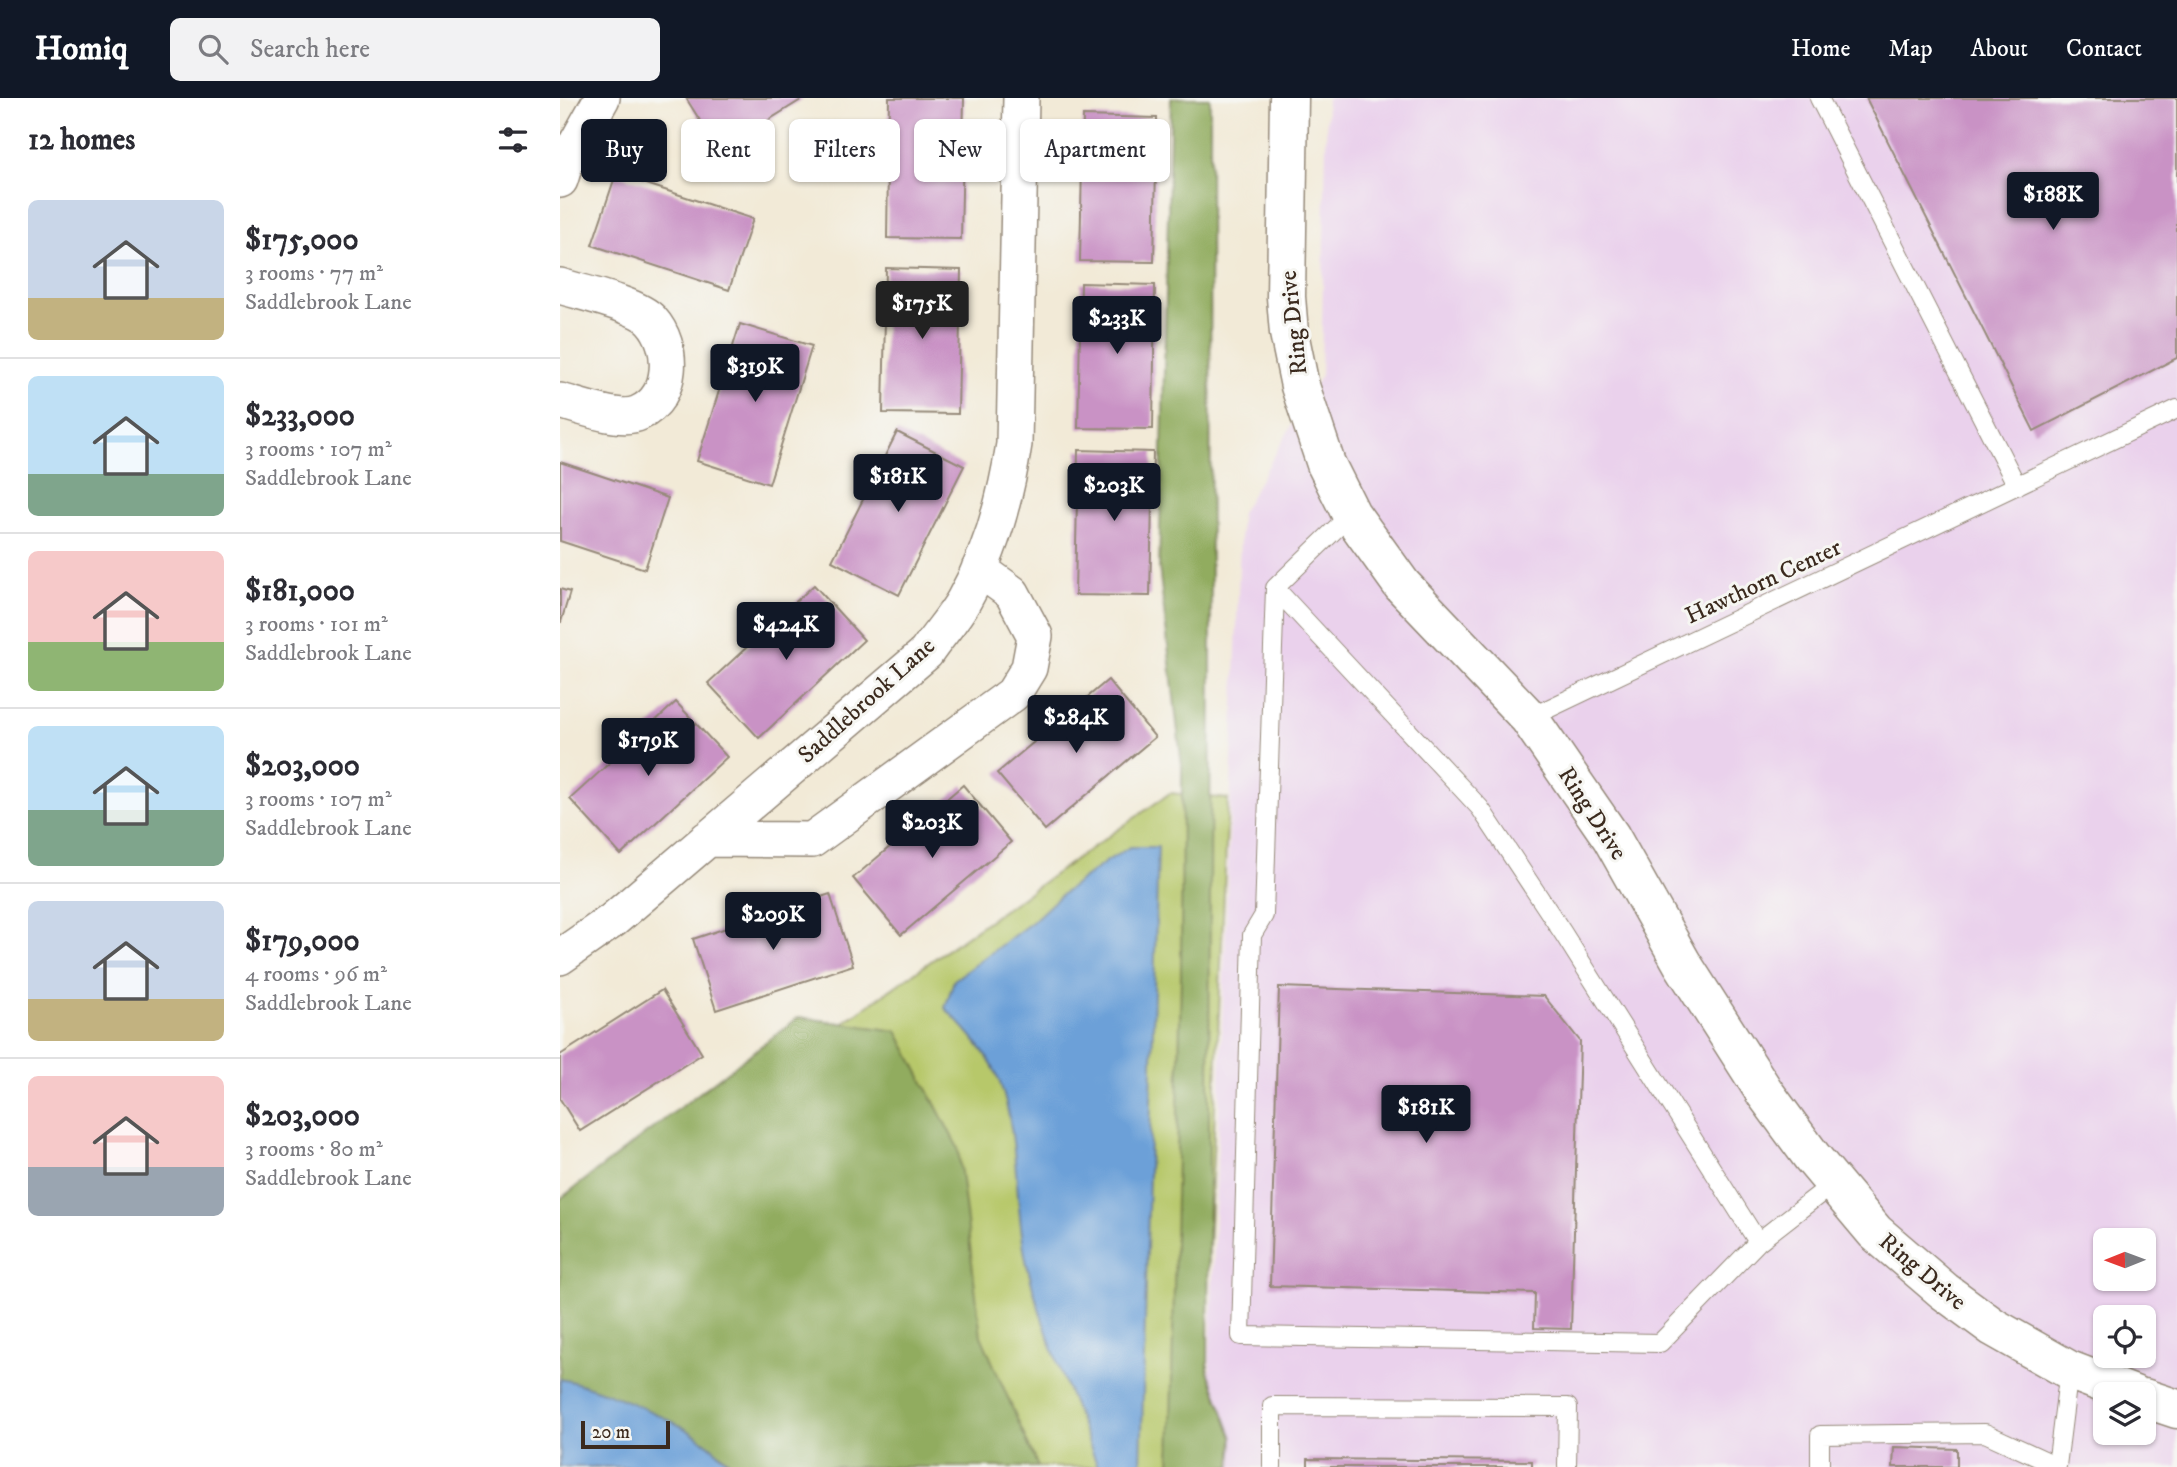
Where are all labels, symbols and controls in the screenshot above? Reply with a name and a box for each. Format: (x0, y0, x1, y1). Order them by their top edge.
search box (170, 18, 660, 81)
text: Homiq (35, 29, 128, 70)
icon: search (194, 30, 232, 68)
text: Search here (250, 33, 370, 66)
text: Home (1791, 34, 1850, 64)
text: Map (1888, 34, 1933, 64)
text: About (1971, 34, 2028, 64)
text: Contact (2066, 34, 2142, 64)
chip: Buy (581, 119, 667, 182)
chip: Rent (681, 119, 775, 182)
chip: Filters (789, 119, 900, 182)
chip: New (914, 119, 1006, 182)
chip: Apartment (1020, 119, 1170, 182)
icon: filters (494, 121, 532, 159)
text: 12 homes (28, 122, 135, 159)
pin: $188K (2004, 172, 2102, 232)
text: $188K (2023, 180, 2083, 209)
text: $175,000 (245, 222, 359, 259)
icon: home (84, 228, 168, 312)
text: 3 rooms · 77 m² (245, 259, 383, 288)
street label: Ring Drive (1274, 269, 1314, 377)
pin: $175K (873, 282, 971, 341)
text: Saddlebrook Lane (245, 288, 412, 317)
text: $175K (892, 289, 952, 318)
pin: $233K (1068, 296, 1166, 356)
text: $233K (1088, 304, 1146, 333)
pin: $319K (706, 344, 804, 404)
text: $319K (726, 352, 784, 381)
text: $233,000 (245, 398, 355, 435)
icon: home (84, 404, 168, 488)
text: 3 rooms · 107 m² (245, 435, 392, 464)
pin: $181K (849, 454, 947, 514)
text: $181K (869, 462, 927, 491)
text: Saddlebrook Lane (245, 464, 412, 493)
pin: $203K (1065, 464, 1163, 523)
text: $203K (1084, 471, 1144, 500)
street label: Hawthorn Center (1681, 533, 1846, 631)
text: $181,000 (245, 573, 355, 610)
icon: home (84, 579, 168, 663)
pin: $424K (737, 602, 835, 662)
text: 3 rooms · 101 m² (245, 610, 388, 639)
text: $424K (753, 610, 819, 639)
street label: Saddlebrook Lane (792, 631, 941, 770)
text: Saddlebrook Lane (245, 639, 412, 668)
pin: $284K (1027, 696, 1125, 755)
text: $284K (1044, 703, 1108, 732)
pin: $179K (599, 718, 697, 778)
text: $179K (618, 726, 678, 755)
text: $203,000 (245, 748, 360, 785)
icon: home (84, 754, 168, 838)
street label: Ring Drive (1551, 761, 1633, 866)
text: 3 rooms · 107 m² (245, 785, 392, 814)
pin: $203K (883, 800, 981, 860)
text: $203K (902, 808, 962, 837)
text: Saddlebrook Lane (245, 814, 412, 843)
pin: $209K (724, 892, 822, 952)
text: $209K (741, 900, 805, 929)
text: $179,000 (245, 923, 360, 960)
icon: home (84, 929, 168, 1013)
text: 4 rooms · 96 m² (245, 960, 387, 989)
text: Saddlebrook Lane (245, 989, 412, 1018)
pin: $181K (1377, 1086, 1475, 1145)
text: $181K (1397, 1093, 1455, 1122)
text: $203,000 (245, 1098, 360, 1135)
icon: home (84, 1104, 168, 1188)
text: 3 rooms · 80 m² (245, 1135, 383, 1164)
text: Saddlebrook Lane (245, 1164, 412, 1193)
street label: Ring Drive (1873, 1227, 1972, 1317)
north arrow (2093, 1228, 2156, 1292)
map controls (2093, 1228, 2156, 1445)
button: locate (2093, 1305, 2156, 1368)
button: layers (2093, 1382, 2156, 1445)
scale bar (581, 1418, 670, 1450)
text: 20 m (592, 1421, 630, 1444)

